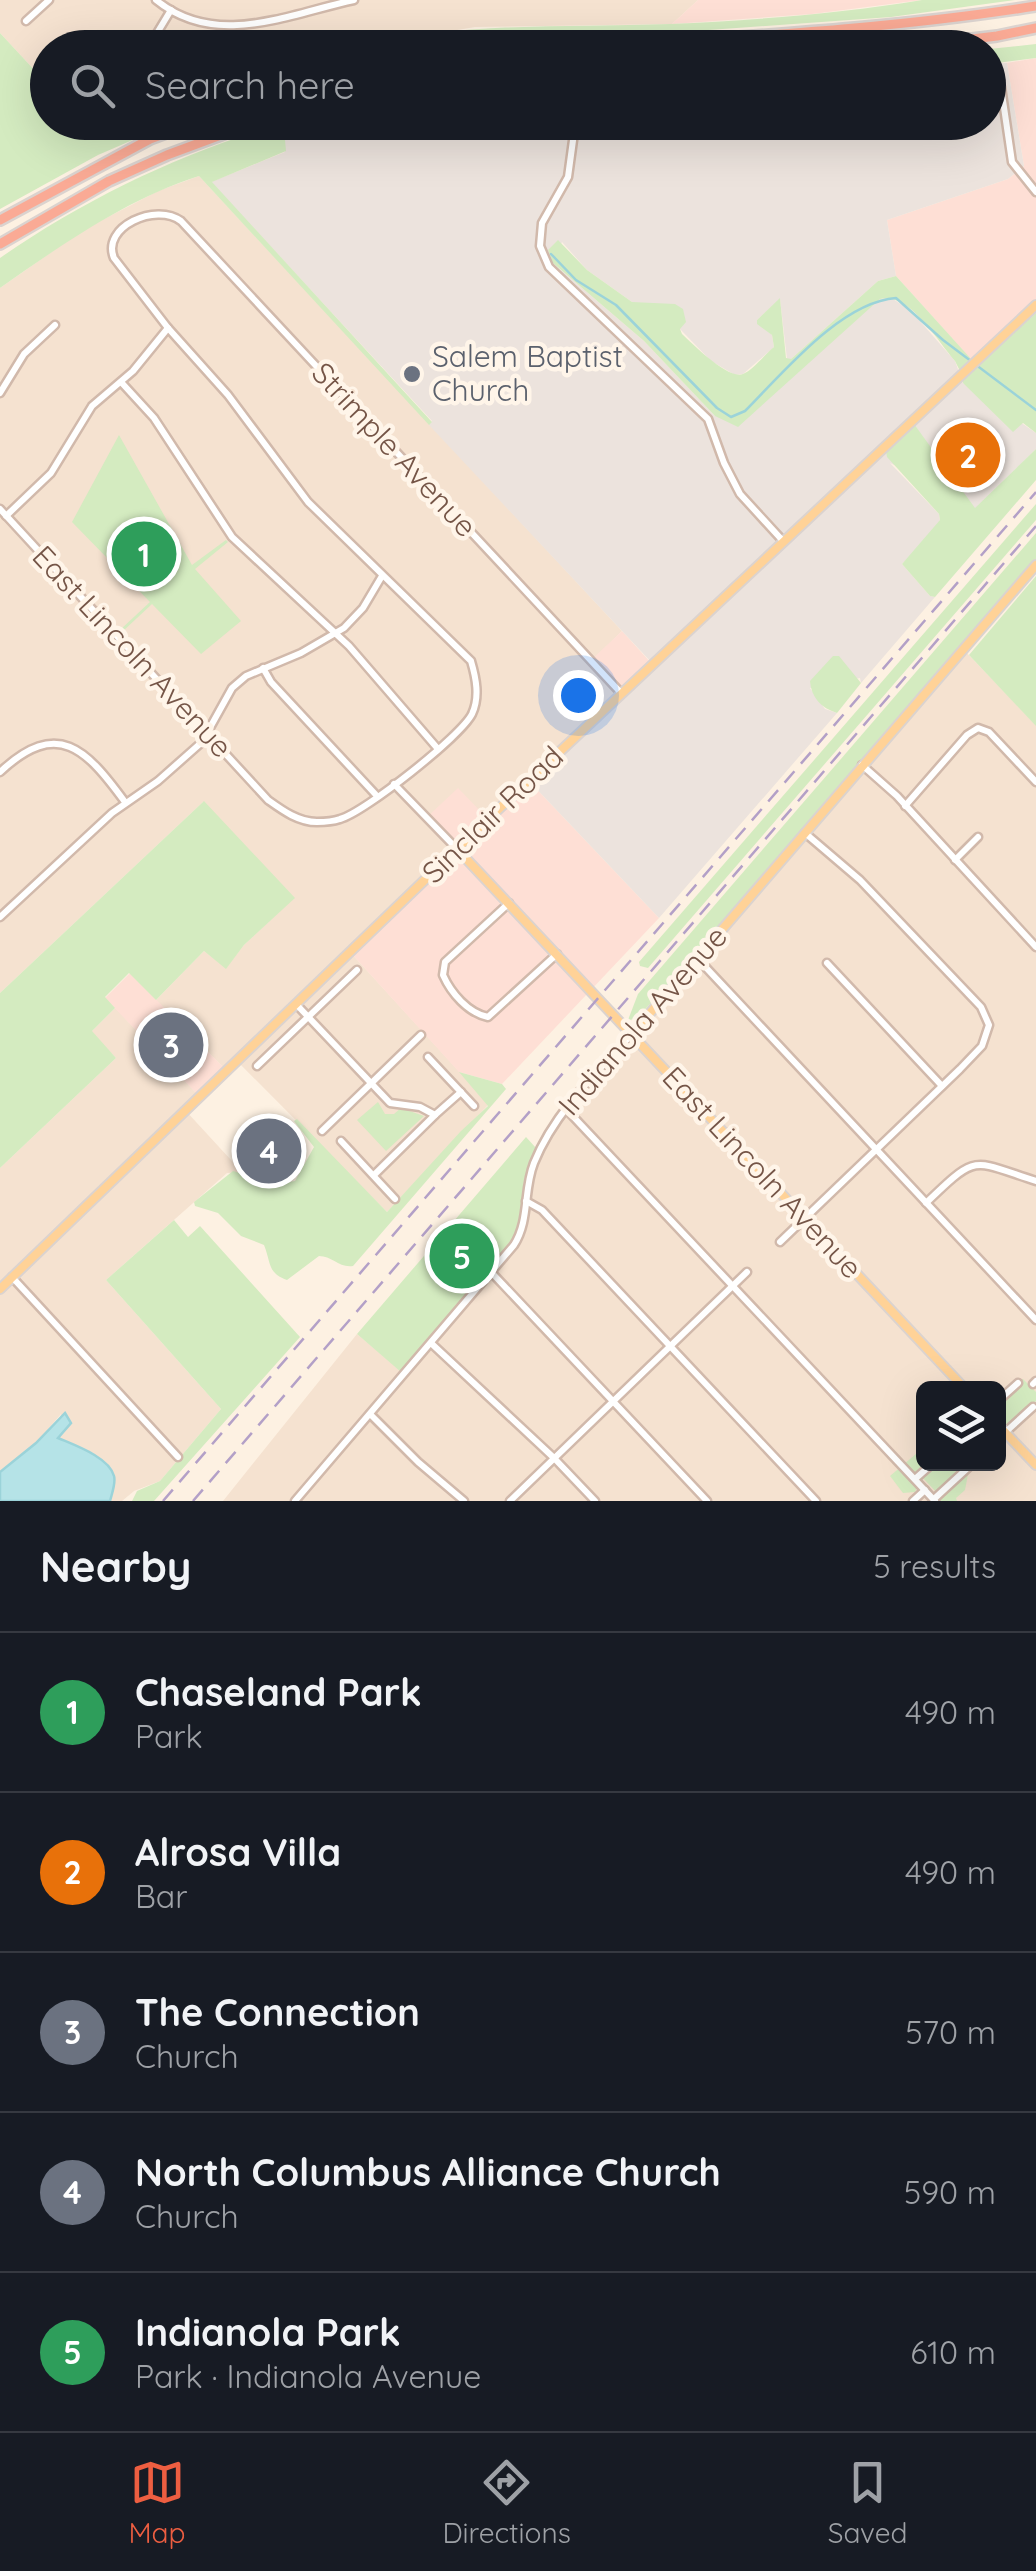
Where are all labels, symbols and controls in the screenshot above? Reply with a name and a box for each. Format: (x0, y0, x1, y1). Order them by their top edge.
search box (30, 30, 1006, 140)
icon: search (65, 58, 120, 113)
text: Search here (145, 61, 355, 109)
place label: Salem Baptist Church (432, 337, 623, 409)
street label: Strimple Avenue (304, 354, 485, 545)
marker: Salem Baptist Church (401, 363, 423, 385)
pin: 2 (936, 418, 1000, 492)
pin: 1 (112, 516, 176, 592)
street label: East Lincoln Avenue (25, 537, 241, 765)
your location (553, 670, 604, 721)
street label: Sinclair Road (414, 737, 571, 891)
street label: Indianola Avenue (550, 918, 735, 1123)
pin: 3 (138, 1008, 204, 1082)
street label: East Lincoln Avenue (655, 1058, 871, 1286)
pin: 4 (236, 1114, 302, 1188)
pin: 5 (430, 1218, 494, 1294)
map controls (916, 1381, 1006, 1471)
button: layers (916, 1381, 1006, 1471)
text: Nearby (40, 1540, 191, 1593)
text: 5 results (873, 1546, 996, 1586)
text: Chaseland Park (135, 1668, 422, 1716)
text: 1 (66, 1692, 79, 1732)
text: 490 m (905, 1692, 996, 1732)
text: Park (135, 1716, 203, 1756)
text: Alrosa Villa (135, 1828, 341, 1876)
text: 2 (63, 1852, 82, 1892)
text: 490 m (905, 1852, 996, 1892)
text: Bar (135, 1876, 188, 1916)
text: The Connection (135, 1988, 420, 2036)
text: 3 (64, 2012, 81, 2052)
text: 570 m (905, 2012, 996, 2052)
text: Church (135, 2036, 239, 2076)
text: North Columbus Alliance Church (135, 2148, 721, 2196)
text: 4 (63, 2172, 82, 2212)
text: 590 m (904, 2172, 996, 2212)
text: Church (135, 2196, 239, 2236)
text: Indianola Park (135, 2308, 401, 2356)
text: 5 (63, 2332, 82, 2372)
text: 610 m (910, 2332, 996, 2372)
text: Park · Indianola Avenue (135, 2356, 481, 2396)
tab: Map (128, 2455, 186, 2550)
tab: Directions (442, 2455, 571, 2550)
tab: Saved (828, 2455, 908, 2550)

